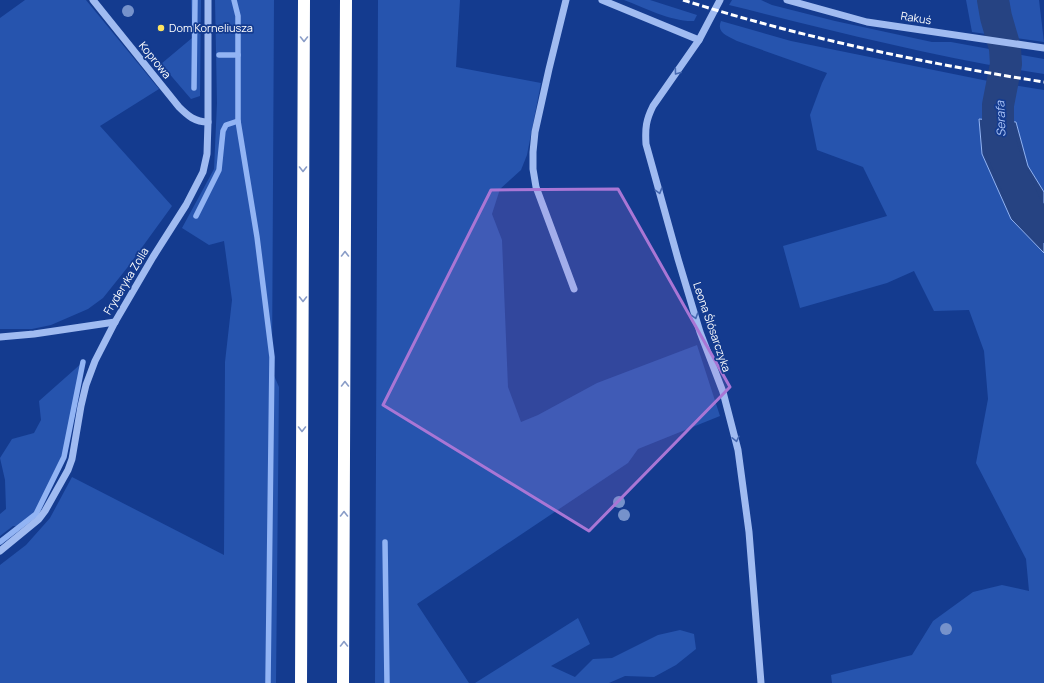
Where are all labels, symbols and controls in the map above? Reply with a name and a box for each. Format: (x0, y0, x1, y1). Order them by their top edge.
street label: Rakuś (900, 8, 933, 27)
place label: Dom Korneliusza (169, 20, 253, 35)
marker: Dom Korneliusza (156, 23, 166, 33)
one-way arrow (300, 36, 308, 42)
street label: Koprowa (136, 38, 175, 81)
one-way arrow (675, 68, 682, 75)
water label: Serafa (991, 99, 1010, 137)
one-way arrow (299, 166, 307, 172)
one-way arrow (654, 187, 663, 194)
street label: Fryderyka Zolla (100, 244, 152, 317)
one-way arrow (341, 251, 349, 257)
street label: Leona Ślósarczyka (690, 280, 735, 374)
one-way arrow (299, 296, 307, 302)
one-way arrow (690, 312, 699, 319)
one-way arrow (341, 381, 349, 387)
one-way arrow (298, 426, 306, 432)
one-way arrow (731, 436, 739, 442)
one-way arrow (340, 511, 348, 517)
one-way arrow (340, 641, 348, 647)

